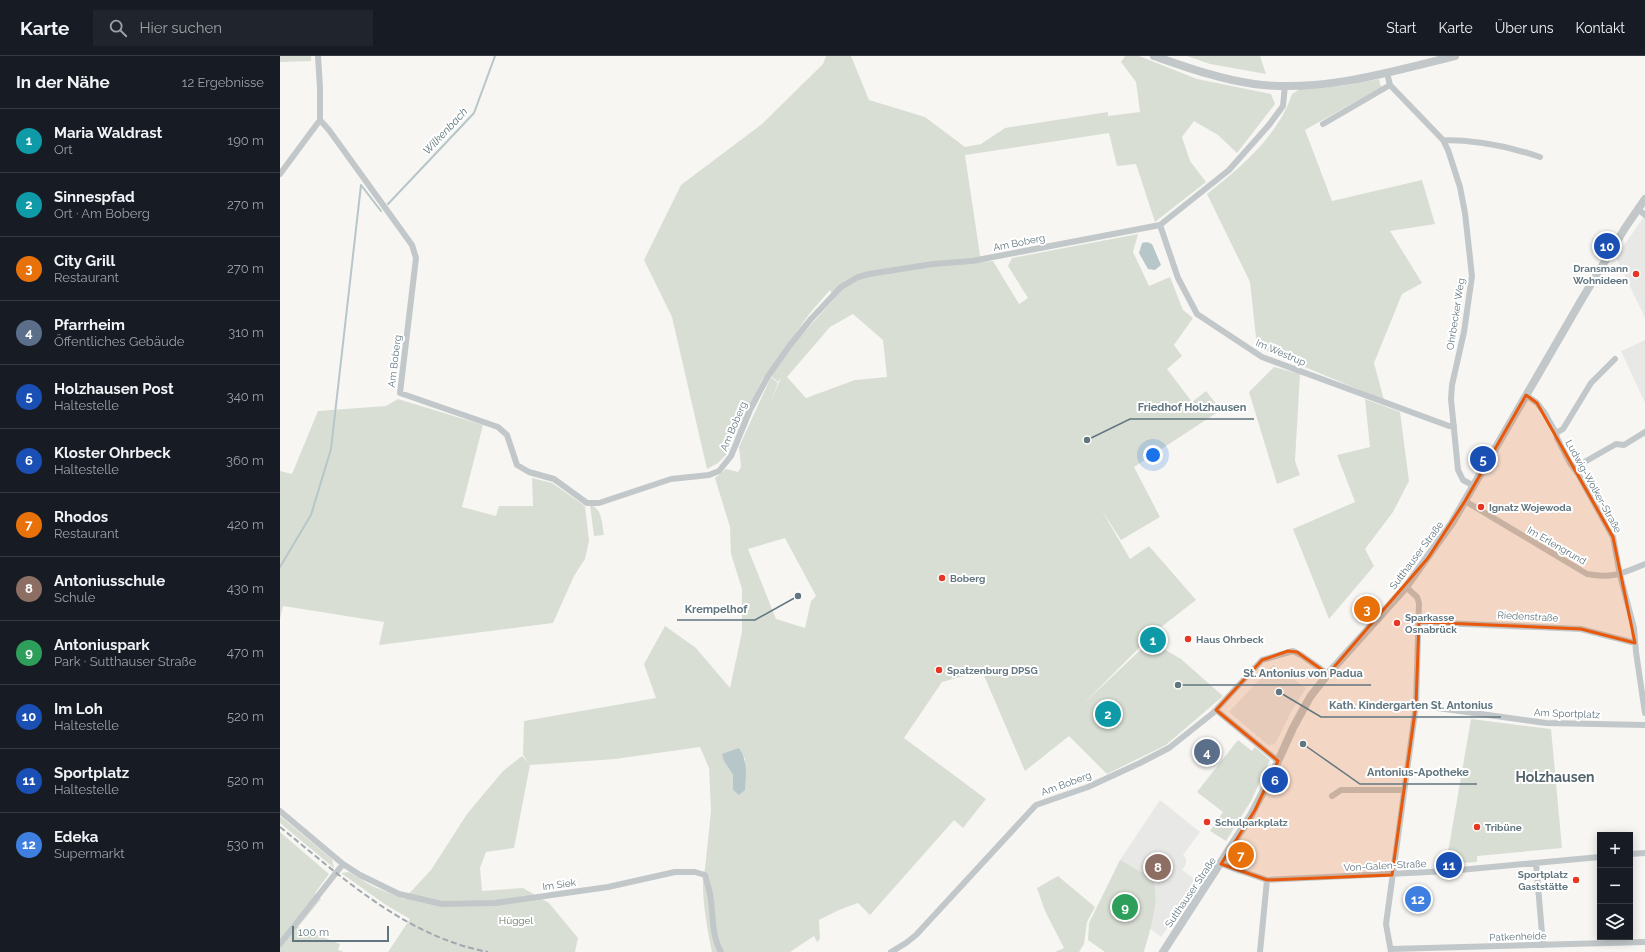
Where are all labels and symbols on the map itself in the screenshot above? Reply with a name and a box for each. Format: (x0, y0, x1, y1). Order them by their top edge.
water label: Wilkenbach (420, 105, 470, 157)
pin: 10 (1594, 231, 1620, 261)
street label: Am Boberg (992, 232, 1046, 253)
place label: Dransmann Wohnideen (1573, 263, 1628, 286)
marker: Dransmann Wohnideen (1631, 269, 1641, 279)
street label: Ohrbecker Weg (1444, 277, 1467, 351)
street label: Am Boberg (386, 334, 403, 388)
street label: Im Westrup (1254, 337, 1308, 368)
callout: Friedhof Holzhausen (1130, 396, 1254, 419)
street label: Am Boberg (718, 400, 749, 453)
text: Friedhof Holzhausen (1138, 401, 1247, 414)
street label: Ludwig-Wolker-Straße (1563, 438, 1624, 535)
pin: 5 (1470, 444, 1496, 474)
your location (1143, 445, 1163, 465)
marker: Ignatz Wojewoda (1476, 502, 1486, 512)
place label: Ignatz Wojewoda (1489, 502, 1572, 513)
street label: Sutthauser Straße (1387, 519, 1446, 591)
street label: Im Erlengrund (1525, 524, 1588, 567)
marker: Boberg (937, 573, 947, 583)
place label: Boberg (950, 573, 985, 584)
pin: 3 (1354, 594, 1380, 624)
callout: Krempelhof (677, 597, 755, 620)
text: Krempelhof (685, 603, 748, 616)
street label: Riedenstraße (1497, 609, 1559, 624)
place label: Sparkasse Osnabrück (1405, 612, 1457, 635)
marker: Sparkasse Osnabrück (1392, 618, 1402, 628)
pin: 1 (1140, 625, 1166, 655)
marker: Haus Ohrbeck (1183, 634, 1193, 644)
place label: Haus Ohrbeck (1196, 634, 1264, 645)
callout: St. Antonius von Padua (1235, 662, 1371, 685)
marker: Spatzenburg DPSG (934, 665, 944, 675)
place label: Spatzenburg DPSG (947, 665, 1038, 676)
text: St. Antonius von Padua (1243, 667, 1363, 680)
callout: Kath. Kindergarten St. Antonius (1321, 694, 1501, 717)
pin: 2 (1095, 699, 1121, 729)
text: Kath. Kindergarten St. Antonius (1329, 699, 1494, 712)
street label: Am Sportplatz (1534, 707, 1600, 720)
pin: 4 (1194, 737, 1220, 767)
callout: Antonius-Apotheke (1360, 761, 1477, 784)
pin: 6 (1262, 765, 1288, 795)
text: Antonius-Apotheke (1367, 766, 1469, 779)
street label: Am Boberg (1040, 769, 1093, 798)
district label: Holzhausen (1515, 769, 1595, 785)
marker: Schulparkplatz (1202, 817, 1212, 827)
place label: Schulparkplatz (1215, 817, 1288, 828)
marker: Tribüne (1472, 822, 1482, 832)
place label: Tribüne (1485, 822, 1522, 833)
pin: 7 (1228, 840, 1254, 870)
pin: 11 (1436, 850, 1462, 880)
pin: 8 (1145, 852, 1171, 882)
street label: Sutthauser Straße (1163, 855, 1218, 929)
street label: Von-Galen-Straße (1343, 858, 1427, 873)
place label: Sportplatz Gaststätte (1518, 869, 1568, 892)
marker: Sportplatz Gaststätte (1571, 875, 1581, 885)
street label: Im Siek (542, 877, 577, 892)
pin: 12 (1405, 884, 1431, 914)
pin: 9 (1112, 892, 1138, 922)
park label: Hüggel (499, 915, 533, 926)
scale bar (292, 924, 389, 943)
street label: Patkenheide (1489, 930, 1547, 943)

